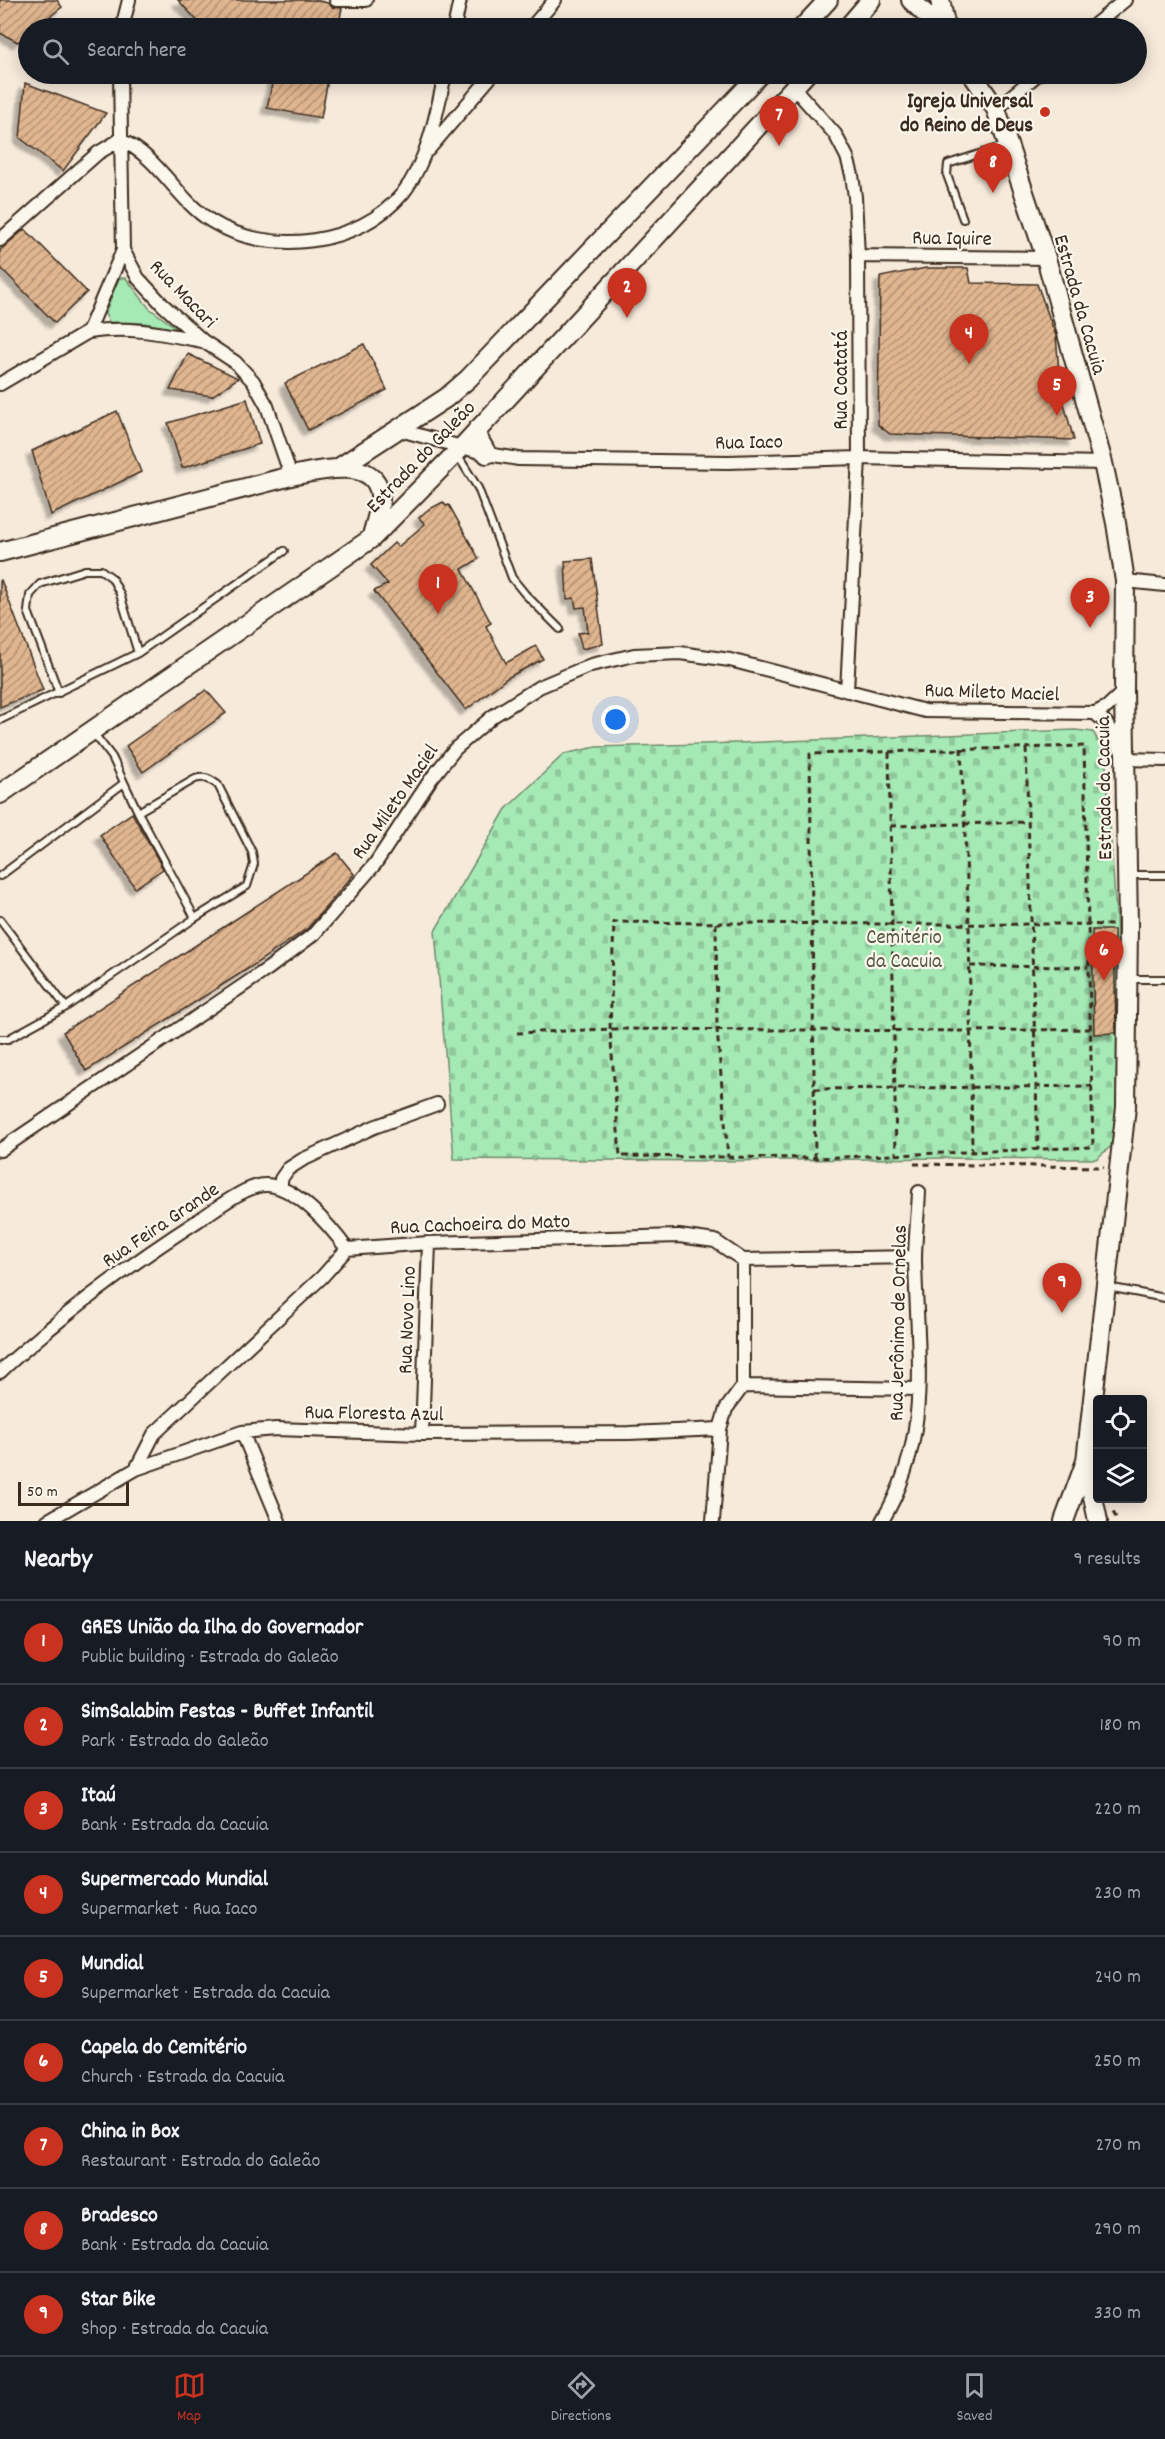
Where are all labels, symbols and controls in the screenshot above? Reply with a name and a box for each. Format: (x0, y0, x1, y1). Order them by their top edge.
search box (18, 18, 1147, 84)
icon: search (39, 35, 72, 68)
text: Search here (87, 36, 186, 67)
place label: Igreja Universal do Reino de Deus (900, 88, 1034, 142)
pin: 7 (760, 96, 798, 146)
marker: Igreja Universal do Reino de Deus (1038, 105, 1052, 119)
pin: 8 (974, 144, 1012, 193)
street label: Rua Iquire (912, 224, 992, 256)
street label: Estrada da Cacuia (1044, 231, 1113, 379)
street label: Rua Macari (141, 254, 223, 337)
pin: 2 (608, 268, 646, 318)
pin: 4 (950, 314, 988, 364)
street label: Rua Coatatá (828, 330, 858, 430)
pin: 5 (1038, 366, 1076, 416)
street label: Estrada do Galeão (360, 395, 484, 521)
street label: Rua Iaco (715, 428, 783, 460)
pin: 1 (418, 564, 458, 614)
pin: 3 (1070, 578, 1110, 628)
street label: Rua Mileto Maciel (924, 677, 1060, 711)
your location (601, 705, 630, 734)
street label: Estrada da Cacuia (1090, 714, 1122, 860)
street label: Rua Mileto Maciel (345, 739, 447, 867)
park label: Cemitério da Cacuia (866, 924, 943, 978)
pin: 6 (1084, 932, 1124, 981)
street label: Rua Feira Grande (97, 1176, 226, 1277)
street label: Rua Cachoeira do Mato (389, 1208, 571, 1244)
street label: Rua Jerônimo de Ornelas (883, 1225, 917, 1422)
pin: 9 (1042, 1264, 1082, 1313)
street label: Rua Novo Lino (392, 1266, 426, 1375)
map controls (1093, 1395, 1147, 1503)
button: locate (1093, 1395, 1147, 1449)
street label: Rua Floresta Azul (304, 1399, 444, 1431)
button: layers (1093, 1449, 1147, 1503)
scale bar (18, 1479, 129, 1506)
text: 50 m (27, 1481, 58, 1504)
text: Nearby (24, 1542, 92, 1579)
text: 9 results (1073, 1546, 1141, 1574)
text: GRES União da Ilha do Governador (81, 1613, 363, 1644)
text: 1 (41, 1628, 46, 1656)
text: 90 m (1103, 1628, 1141, 1656)
text: Public building · Estrada do Galeão (81, 1644, 339, 1672)
text: SimSalabim Festas - Buffet Infantil (81, 1697, 373, 1728)
text: 2 (39, 1712, 48, 1740)
text: 180 m (1099, 1712, 1141, 1740)
text: Park · Estrada do Galeão (81, 1728, 269, 1756)
text: Itaú (81, 1781, 116, 1812)
text: 3 (39, 1796, 48, 1824)
text: 220 m (1094, 1796, 1141, 1824)
text: Bank · Estrada da Cacuia (81, 1812, 268, 1840)
text: Supermercado Mundial (81, 1865, 268, 1896)
text: 4 (39, 1880, 48, 1908)
text: 230 m (1094, 1880, 1141, 1908)
text: Supermarket · Rua Iaco (81, 1896, 257, 1924)
text: Mundial (81, 1949, 143, 1980)
text: 5 (39, 1964, 48, 1992)
text: 240 m (1095, 1964, 1141, 1992)
text: Supermarket · Estrada da Cacuia (81, 1980, 330, 2008)
text: Capela do Cemitério (81, 2033, 247, 2064)
text: 6 (39, 2048, 48, 2076)
text: 250 m (1094, 2048, 1141, 2076)
text: Church · Estrada da Cacuia (81, 2064, 284, 2092)
text: China in Box (81, 2117, 179, 2148)
text: 7 (40, 2132, 47, 2160)
text: 270 m (1095, 2132, 1141, 2160)
text: Restaurant · Estrada do Galeão (81, 2148, 320, 2176)
text: Bradesco (81, 2201, 158, 2232)
text: 8 (39, 2216, 48, 2244)
text: 290 m (1094, 2216, 1141, 2244)
text: Bank · Estrada da Cacuia (81, 2232, 268, 2260)
text: Star Bike (81, 2285, 156, 2316)
text: 9 (39, 2300, 48, 2328)
text: 330 m (1094, 2300, 1141, 2328)
text: Shop · Estrada da Cacuia (81, 2316, 268, 2344)
tab: Map (173, 2369, 206, 2428)
tab: Directions (551, 2369, 611, 2428)
tab: Saved (957, 2369, 992, 2428)

